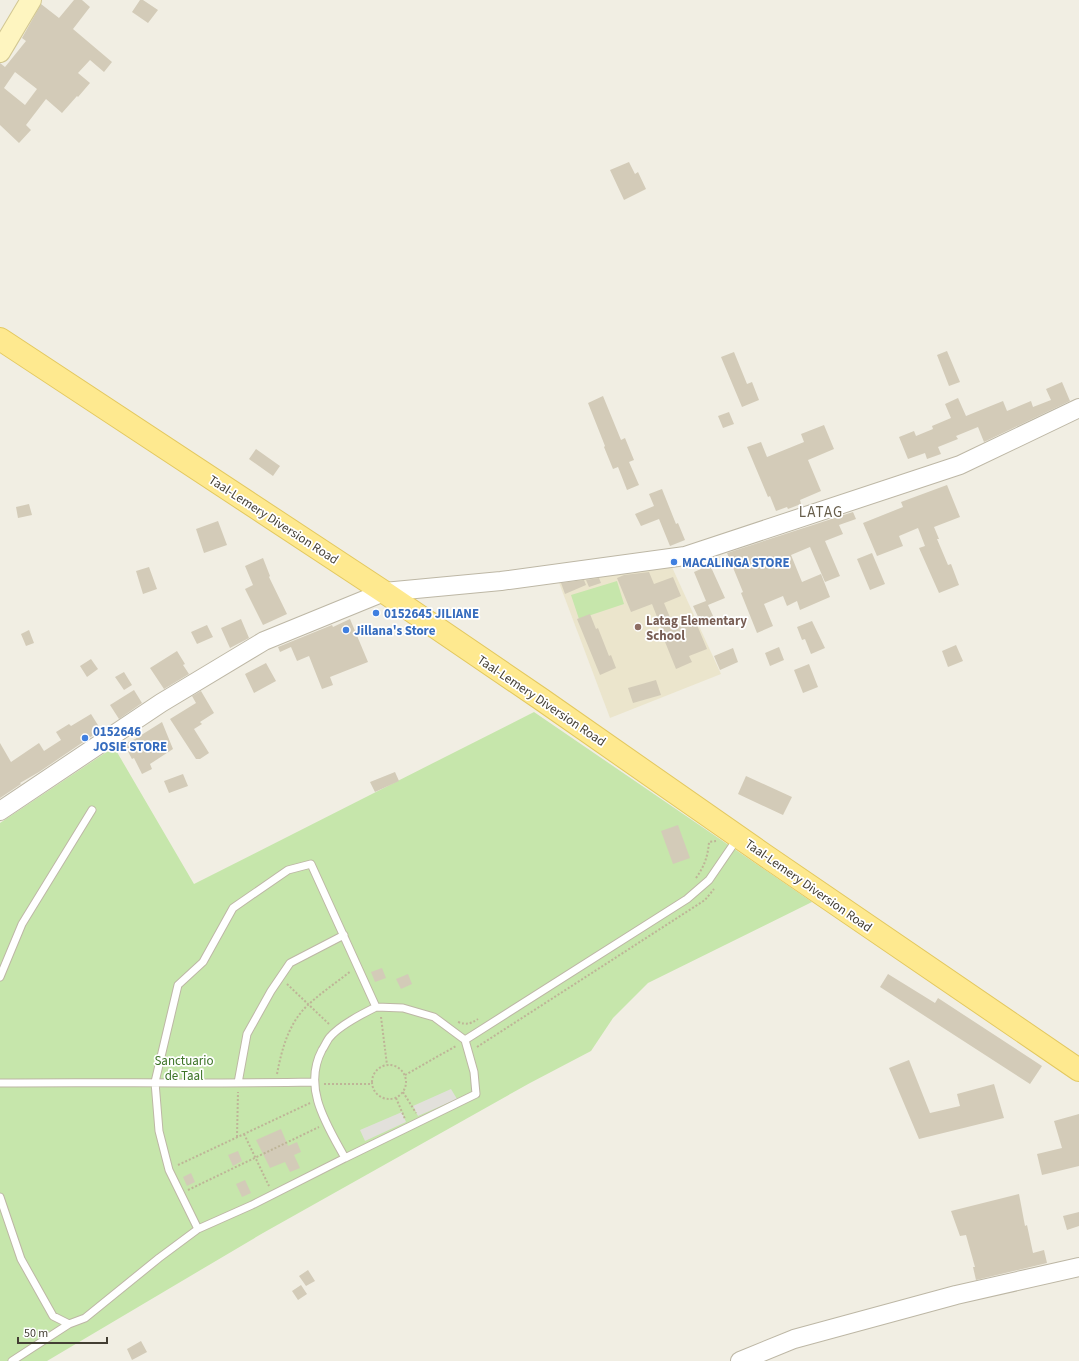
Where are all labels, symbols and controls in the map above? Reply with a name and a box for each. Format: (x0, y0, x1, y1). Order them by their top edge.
street label: Taal-Lemery Diversion Road (205, 471, 342, 569)
district label: LATAG (799, 502, 843, 523)
place label: MACALINGA STORE (682, 554, 790, 572)
marker: MACALINGA STORE (669, 557, 679, 567)
place label: 0152645 JILIANE (384, 605, 479, 623)
marker: 0152645 JILIANE (371, 608, 381, 618)
place label: Latag Elementary School (646, 612, 747, 645)
place label: Jillana's Store (354, 622, 436, 640)
marker: Latag Elementary School (633, 622, 643, 632)
marker: Jillana's Store (341, 625, 351, 635)
street label: Taal-Lemery Diversion Road (474, 651, 609, 751)
place label: 0152646 JOSIE STORE (93, 723, 167, 756)
marker: 0152646 JOSIE STORE (80, 733, 90, 743)
street label: Taal-Lemery Diversion Road (741, 835, 876, 937)
park label: Sanctuario de Taal (154, 1052, 214, 1085)
scale bar (18, 1319, 107, 1345)
text: 50 m (24, 1325, 48, 1342)

